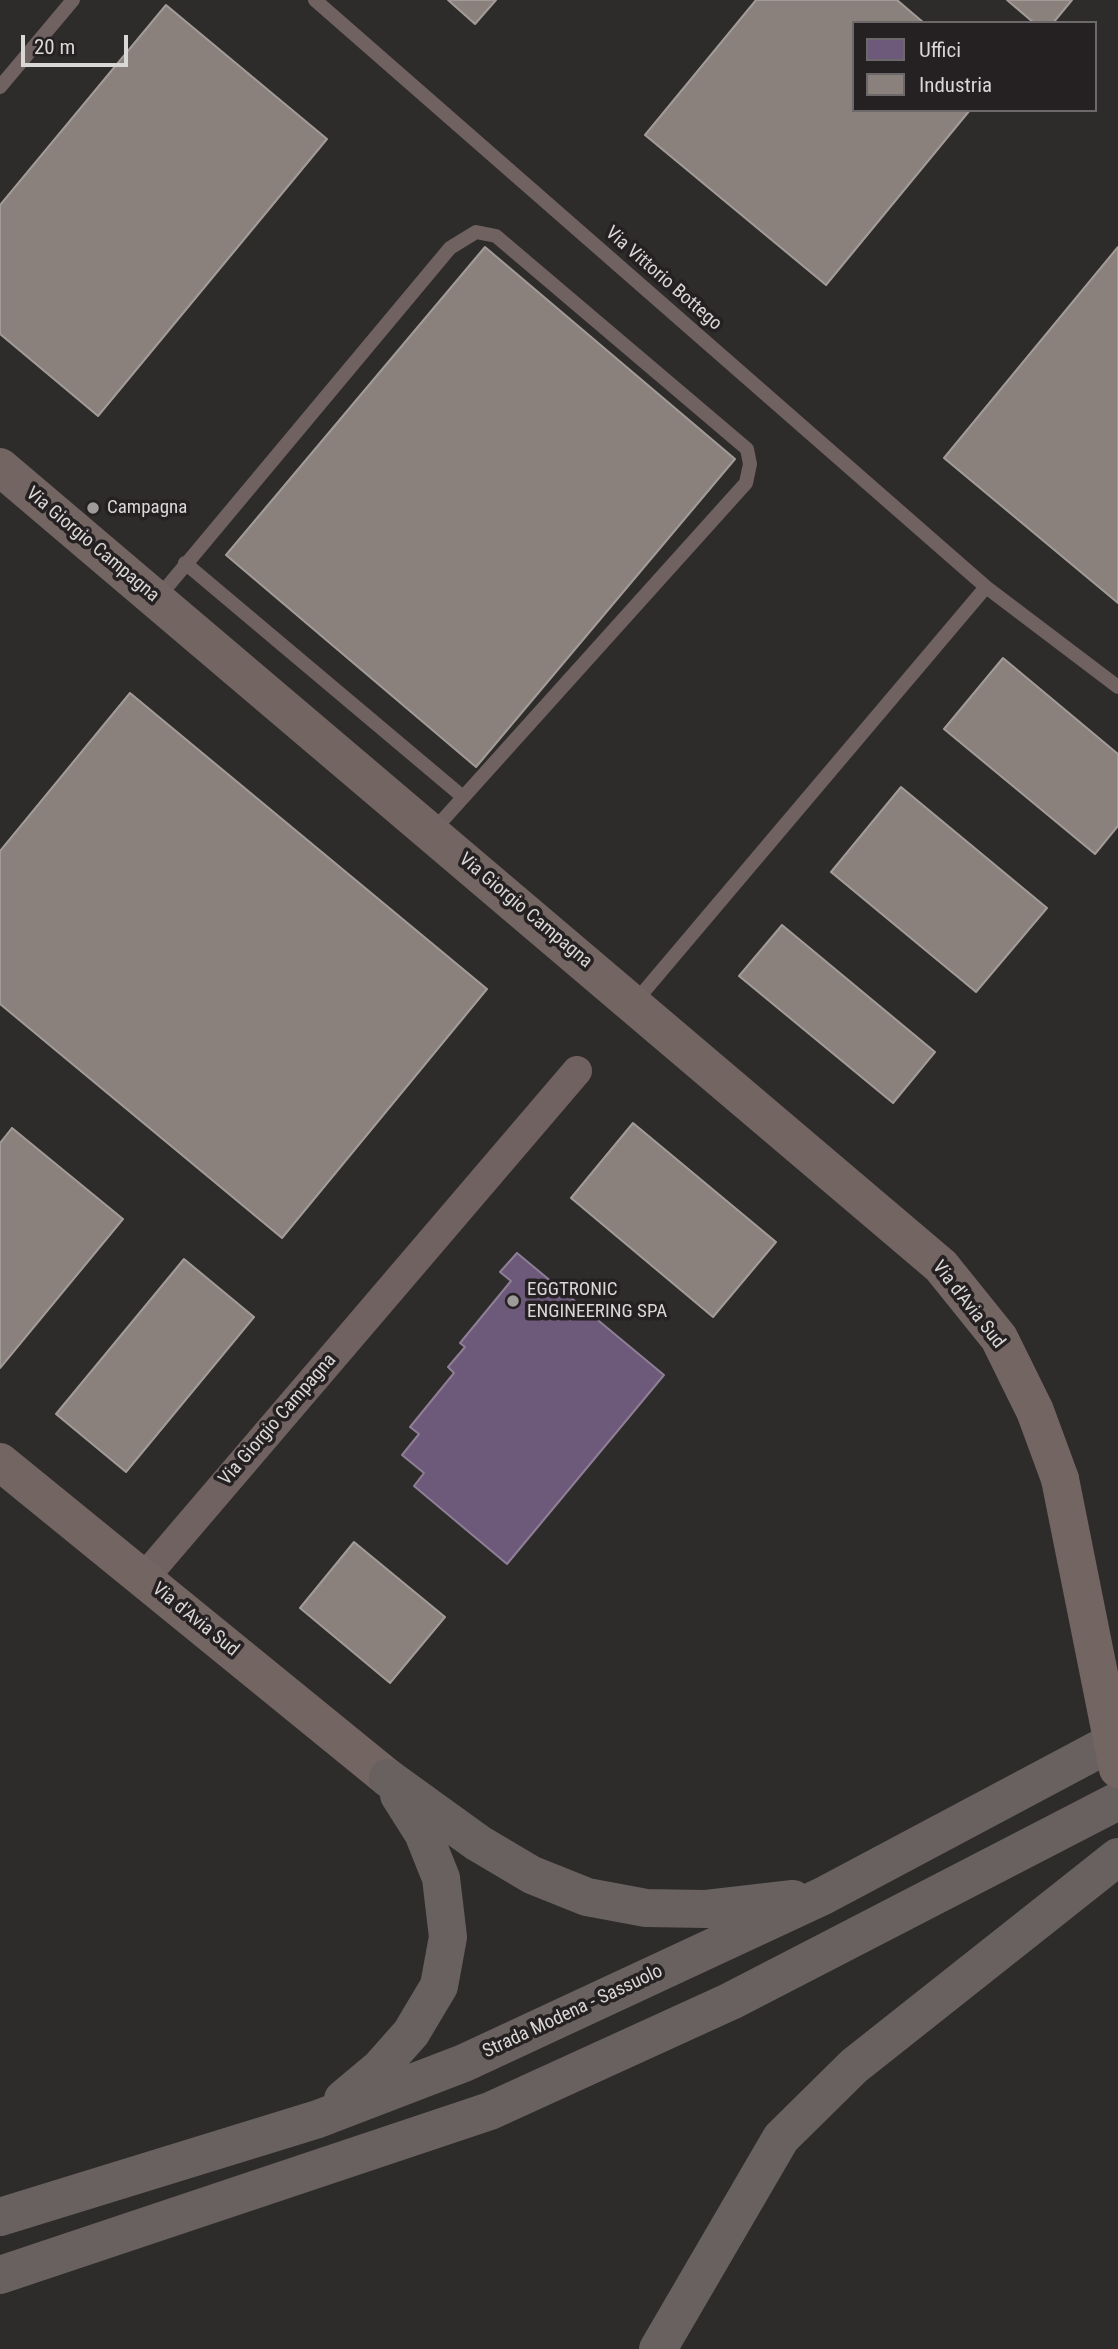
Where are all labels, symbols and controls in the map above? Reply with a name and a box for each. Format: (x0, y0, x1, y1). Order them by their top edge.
scale bar (24, 21, 131, 65)
legend (852, 21, 1097, 112)
text: 20 m (34, 35, 75, 59)
text: Uffici (919, 38, 961, 62)
text: Industria (919, 73, 992, 97)
street label: Via Vittorio Bottego (600, 222, 726, 336)
street label: Via Giorgio Campagna (21, 483, 163, 607)
place label: Campagna (107, 497, 187, 519)
marker: Campagna (85, 500, 101, 516)
street label: Via Giorgio Campagna (454, 849, 596, 973)
street label: Via d'Avia Sud (927, 1257, 1009, 1353)
place label: EGGTRONIC ENGINEERING SPA (527, 1279, 667, 1323)
marker: EGGTRONIC ENGINEERING SPA (505, 1293, 521, 1309)
street label: Via Giorgio Campagna (215, 1349, 341, 1491)
street label: Via d'Avia Sud (147, 1578, 243, 1662)
street label: Strada Modena - Sassuolo (479, 1960, 667, 2064)

